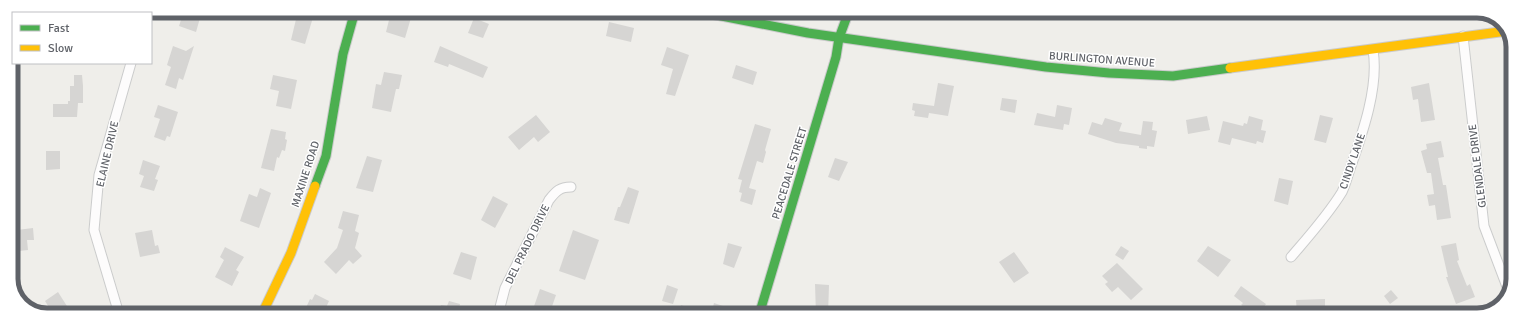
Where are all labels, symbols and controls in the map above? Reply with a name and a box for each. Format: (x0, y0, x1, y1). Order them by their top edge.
legend (12, 12, 152, 64)
text: Fast (48, 21, 69, 36)
text: Slow (48, 41, 73, 56)
street label: BURLINGTON AVENUE (1049, 49, 1155, 70)
street label: ELAINE DRIVE (94, 120, 121, 188)
street label: GLENDALE DRIVE (1466, 124, 1489, 208)
street label: PEACEDALE STREET (769, 125, 810, 221)
street label: CINDY LANE (1337, 131, 1368, 191)
street label: MAXINE ROAD (289, 139, 322, 209)
street label: DEL PRADO DRIVE (502, 202, 552, 286)

